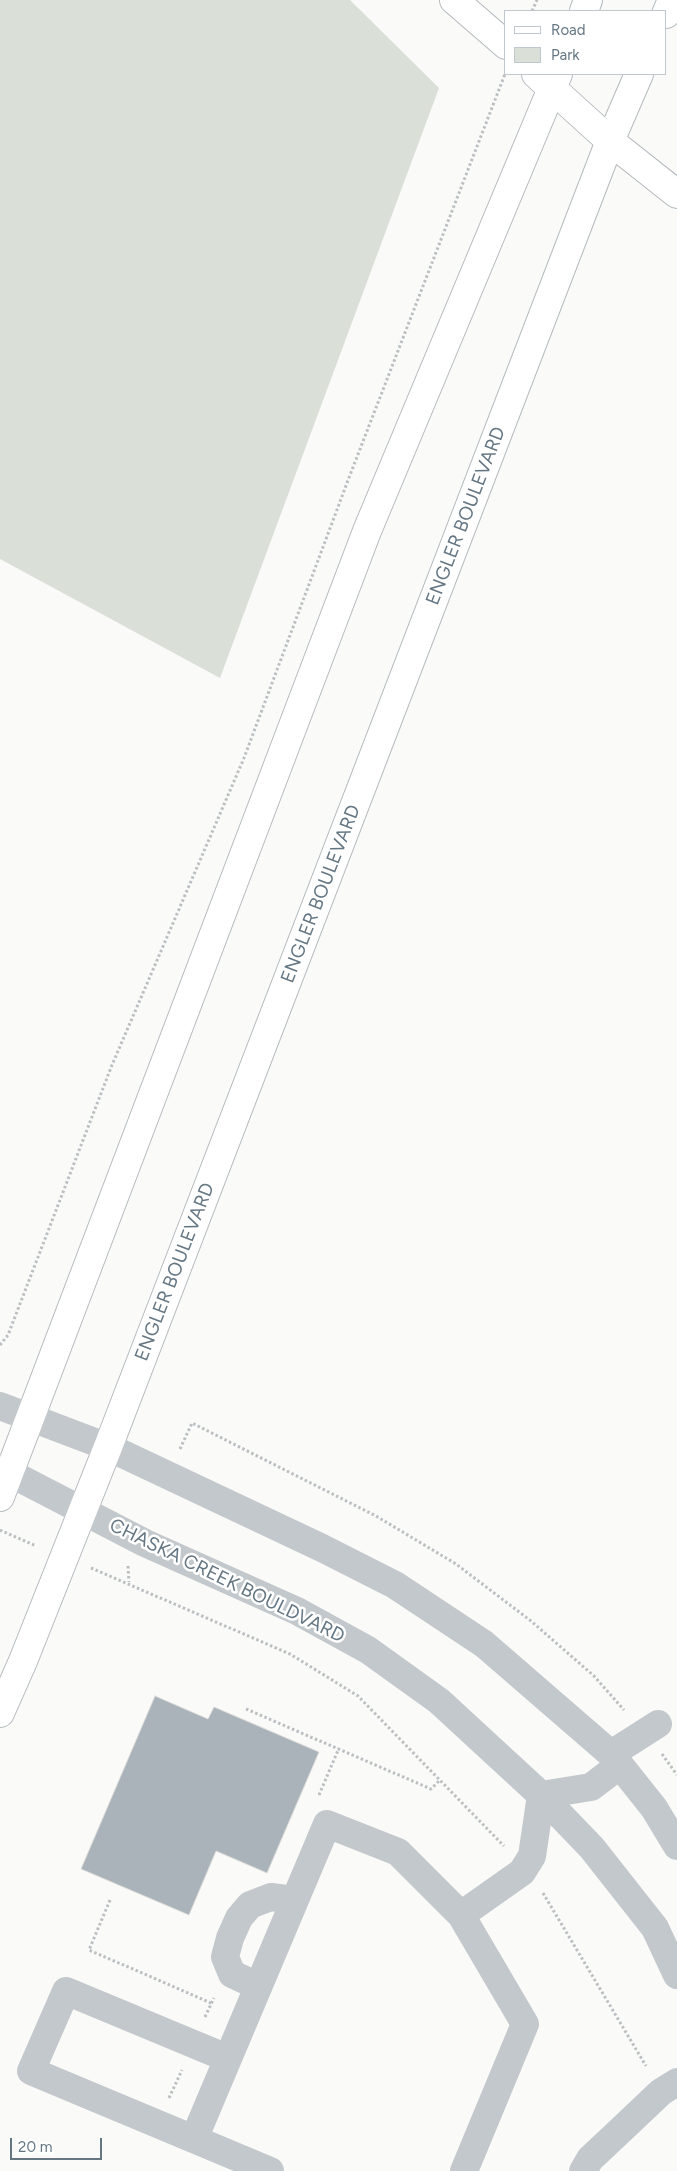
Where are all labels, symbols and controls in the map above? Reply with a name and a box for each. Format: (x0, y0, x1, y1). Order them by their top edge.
legend (504, 10, 667, 75)
text: Road (551, 21, 586, 39)
text: Park (551, 46, 580, 64)
street label: ENGLER BOULEVARD (421, 424, 511, 608)
street label: ENGLER BOULEVARD (276, 802, 366, 986)
street label: ENGLER BOULEVARD (130, 1180, 220, 1364)
street label: CHASKA CREEK BOULDVARD (106, 1514, 348, 1648)
scale bar (12, 2128, 105, 2160)
text: 20 m (18, 2138, 52, 2156)

